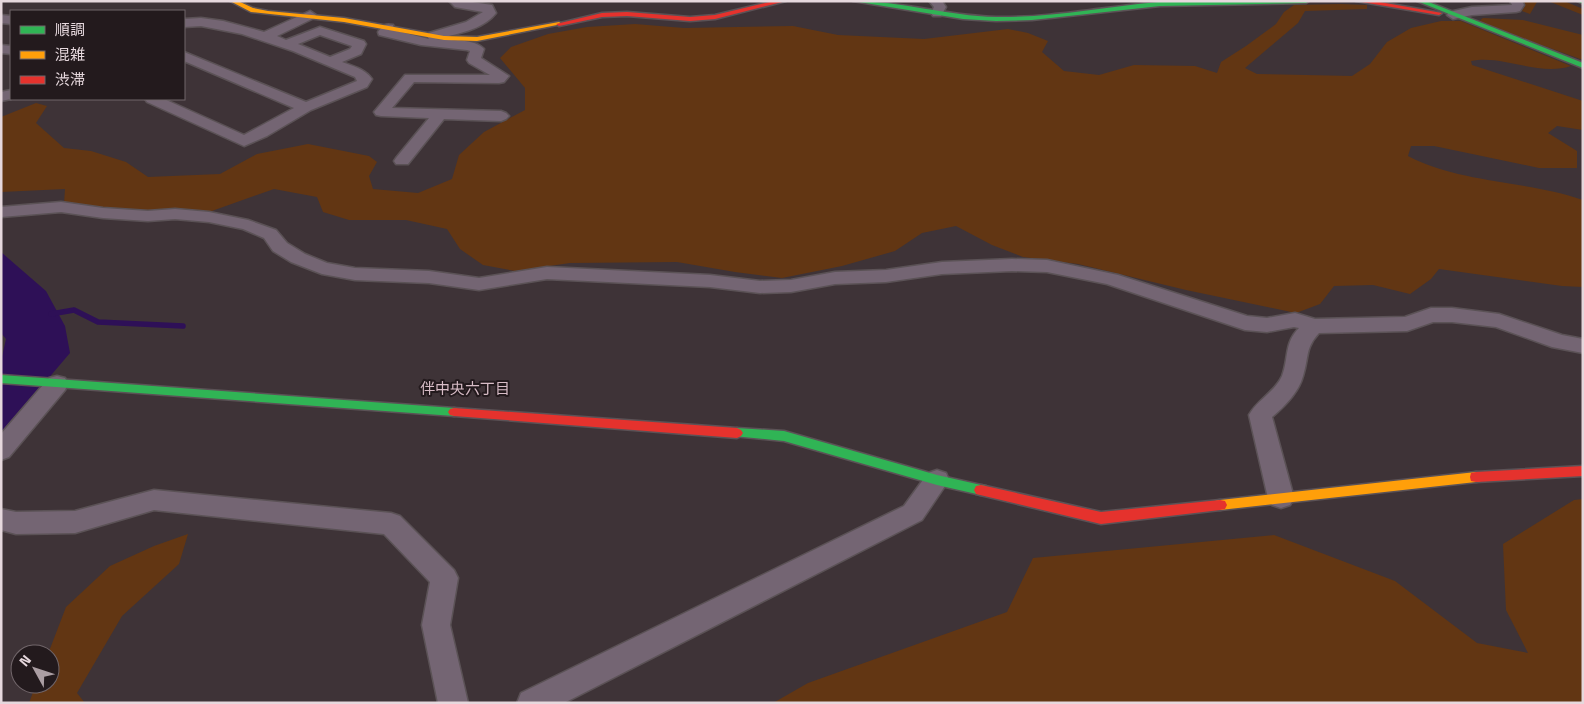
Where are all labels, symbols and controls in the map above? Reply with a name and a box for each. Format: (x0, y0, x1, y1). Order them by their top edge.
legend (10, 10, 185, 100)
text: 順調 (55, 18, 85, 41)
text: 混雑 (55, 43, 85, 66)
text: 渋滞 (55, 68, 85, 91)
district label: 伴中央六丁目 (420, 377, 510, 400)
north arrow (10, 644, 60, 694)
text: N (13, 650, 36, 671)

